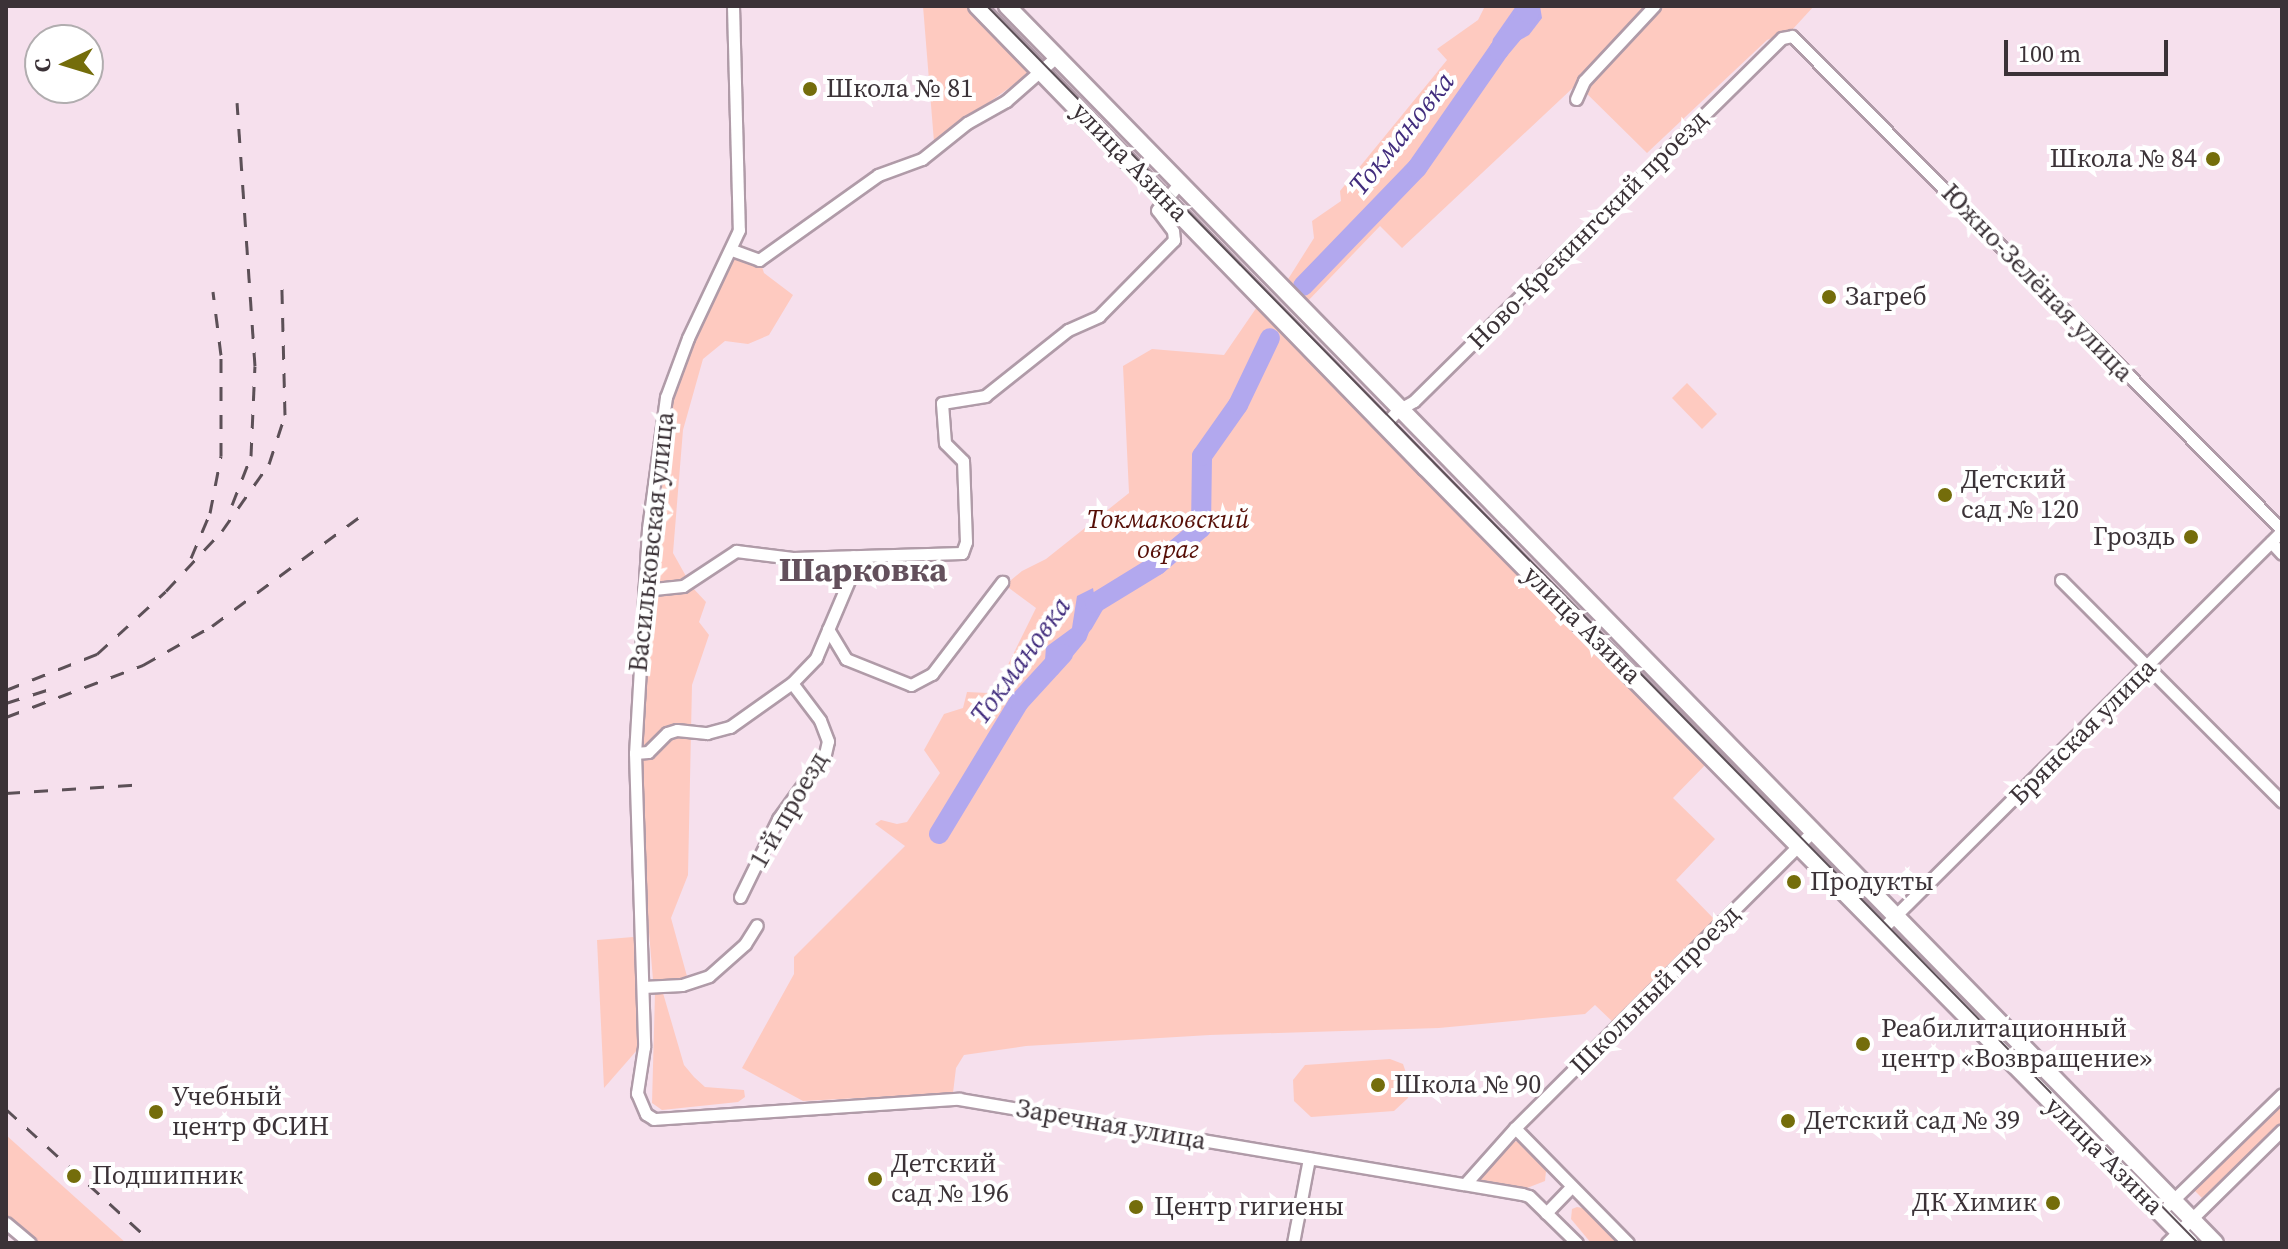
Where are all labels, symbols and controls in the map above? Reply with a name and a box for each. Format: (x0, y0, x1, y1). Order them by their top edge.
north arrow (24, 24, 104, 104)
scale bar (2008, 24, 2172, 74)
text: 100 m (2018, 37, 2081, 70)
text: С (27, 58, 57, 73)
water label: Токмановка (1341, 65, 1461, 201)
place label: Школа № 81 (826, 73, 973, 105)
marker: Школа № 81 (801, 80, 819, 98)
street label: улица Азина (1065, 96, 1195, 228)
street label: Ново-Крекингский проезд (1462, 104, 1714, 356)
place label: Школа № 84 (2050, 143, 2197, 175)
marker: Школа № 84 (2204, 150, 2222, 168)
street label: Южно-Зелёная улица (1935, 178, 2139, 388)
place label: Загреб (1845, 281, 1927, 313)
marker: Загреб (1820, 288, 1838, 306)
street label: Васильковская улица (623, 410, 681, 674)
place label: Детский сад № 120 (1961, 464, 2079, 526)
marker: Детский сад № 120 (1936, 486, 1954, 504)
park label: Токмаковский овраг (1087, 504, 1249, 566)
place label: Гроздь (2093, 521, 2175, 553)
marker: Гроздь (2182, 528, 2200, 546)
district label: Шарковка (779, 550, 947, 590)
street label: улица Азина (1516, 559, 1648, 691)
water label: Токмановка (963, 590, 1077, 730)
street label: Брянская улица (2003, 652, 2163, 812)
street label: 1-й проезд (743, 747, 835, 873)
place label: Продукты (1810, 866, 1934, 898)
marker: Продукты (1785, 873, 1803, 891)
street label: Школьный проезд (1564, 899, 1746, 1081)
place label: Реабилитационный центр «Возвращение» (1881, 1013, 2152, 1074)
marker: Реабилитационный центр «Возвращение» (1852, 1033, 1874, 1055)
place label: Школа № 90 (1394, 1069, 1541, 1101)
marker: Школа № 90 (1369, 1076, 1387, 1094)
place label: Учебный центр ФСИН (172, 1081, 329, 1142)
street label: улица Азина (2038, 1090, 2170, 1222)
street label: Заречная улица (1014, 1093, 1208, 1157)
marker: Учебный центр ФСИН (147, 1103, 165, 1121)
place label: Детский сад № 39 (1804, 1105, 2020, 1137)
marker: Детский сад № 39 (1779, 1112, 1797, 1130)
place label: Детский сад № 196 (891, 1148, 1009, 1210)
place label: Подшипник (92, 1160, 243, 1192)
marker: Подшипник (63, 1165, 85, 1187)
marker: Детский сад № 196 (866, 1170, 884, 1188)
place label: ДК Химик (1912, 1187, 2037, 1219)
place label: Центр гигиены (1154, 1191, 1344, 1223)
marker: ДК Химик (2044, 1194, 2062, 1212)
marker: Центр гигиены (1125, 1196, 1147, 1218)

